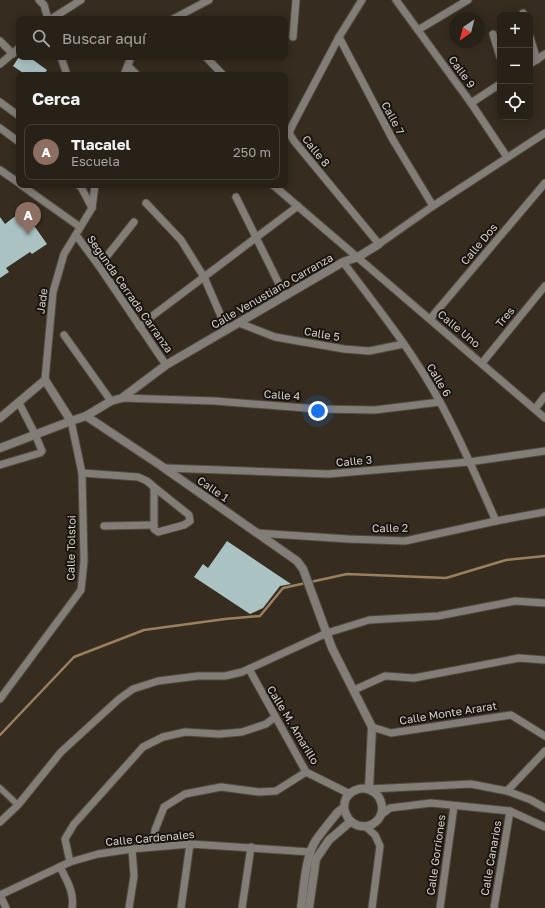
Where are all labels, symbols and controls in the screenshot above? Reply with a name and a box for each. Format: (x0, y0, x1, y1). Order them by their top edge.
north arrow (449, 12, 485, 48)
map controls (497, 12, 533, 120)
button: + (497, 12, 533, 48)
search box (16, 16, 288, 60)
icon: search (30, 27, 52, 49)
text: Buscar aquí (62, 29, 146, 47)
button: − (497, 48, 533, 84)
street label: Calle 9 (446, 53, 478, 90)
button: locate (497, 84, 533, 120)
text: Cerca (32, 88, 80, 109)
street label: Calle 7 (379, 99, 408, 137)
street label: Calle 8 (300, 132, 333, 169)
text: Tlacalel (71, 135, 131, 153)
text: A (41, 144, 51, 160)
text: 250 m (233, 144, 271, 160)
text: Escuela (71, 153, 120, 169)
pin: A (15, 202, 41, 235)
street label: Calle Dos (458, 220, 500, 267)
street label: Segunda Cerrada Carranza (85, 232, 176, 355)
street label: Calle Venustiano Carranza (208, 250, 335, 331)
street label: Jade (33, 287, 50, 314)
street label: Tres (493, 304, 517, 329)
street label: Calle Uno (436, 307, 483, 350)
street label: Calle 5 (303, 324, 341, 343)
street label: Calle 6 (424, 361, 455, 399)
street label: Calle 4 (263, 387, 301, 402)
your location (308, 401, 328, 421)
street label: Calle 3 (335, 452, 373, 469)
street label: Calle 1 (195, 473, 231, 504)
street label: Calle Tolstoi (63, 515, 78, 581)
street label: Calle 2 (372, 521, 408, 534)
street label: Calle M. Amarillo (265, 683, 322, 767)
street label: Calle Monte Ararat (398, 698, 498, 727)
street label: Calle Gorriones (423, 814, 448, 896)
street label: Calle Canarios (477, 819, 504, 897)
street label: Calle Cardenales (105, 827, 195, 848)

